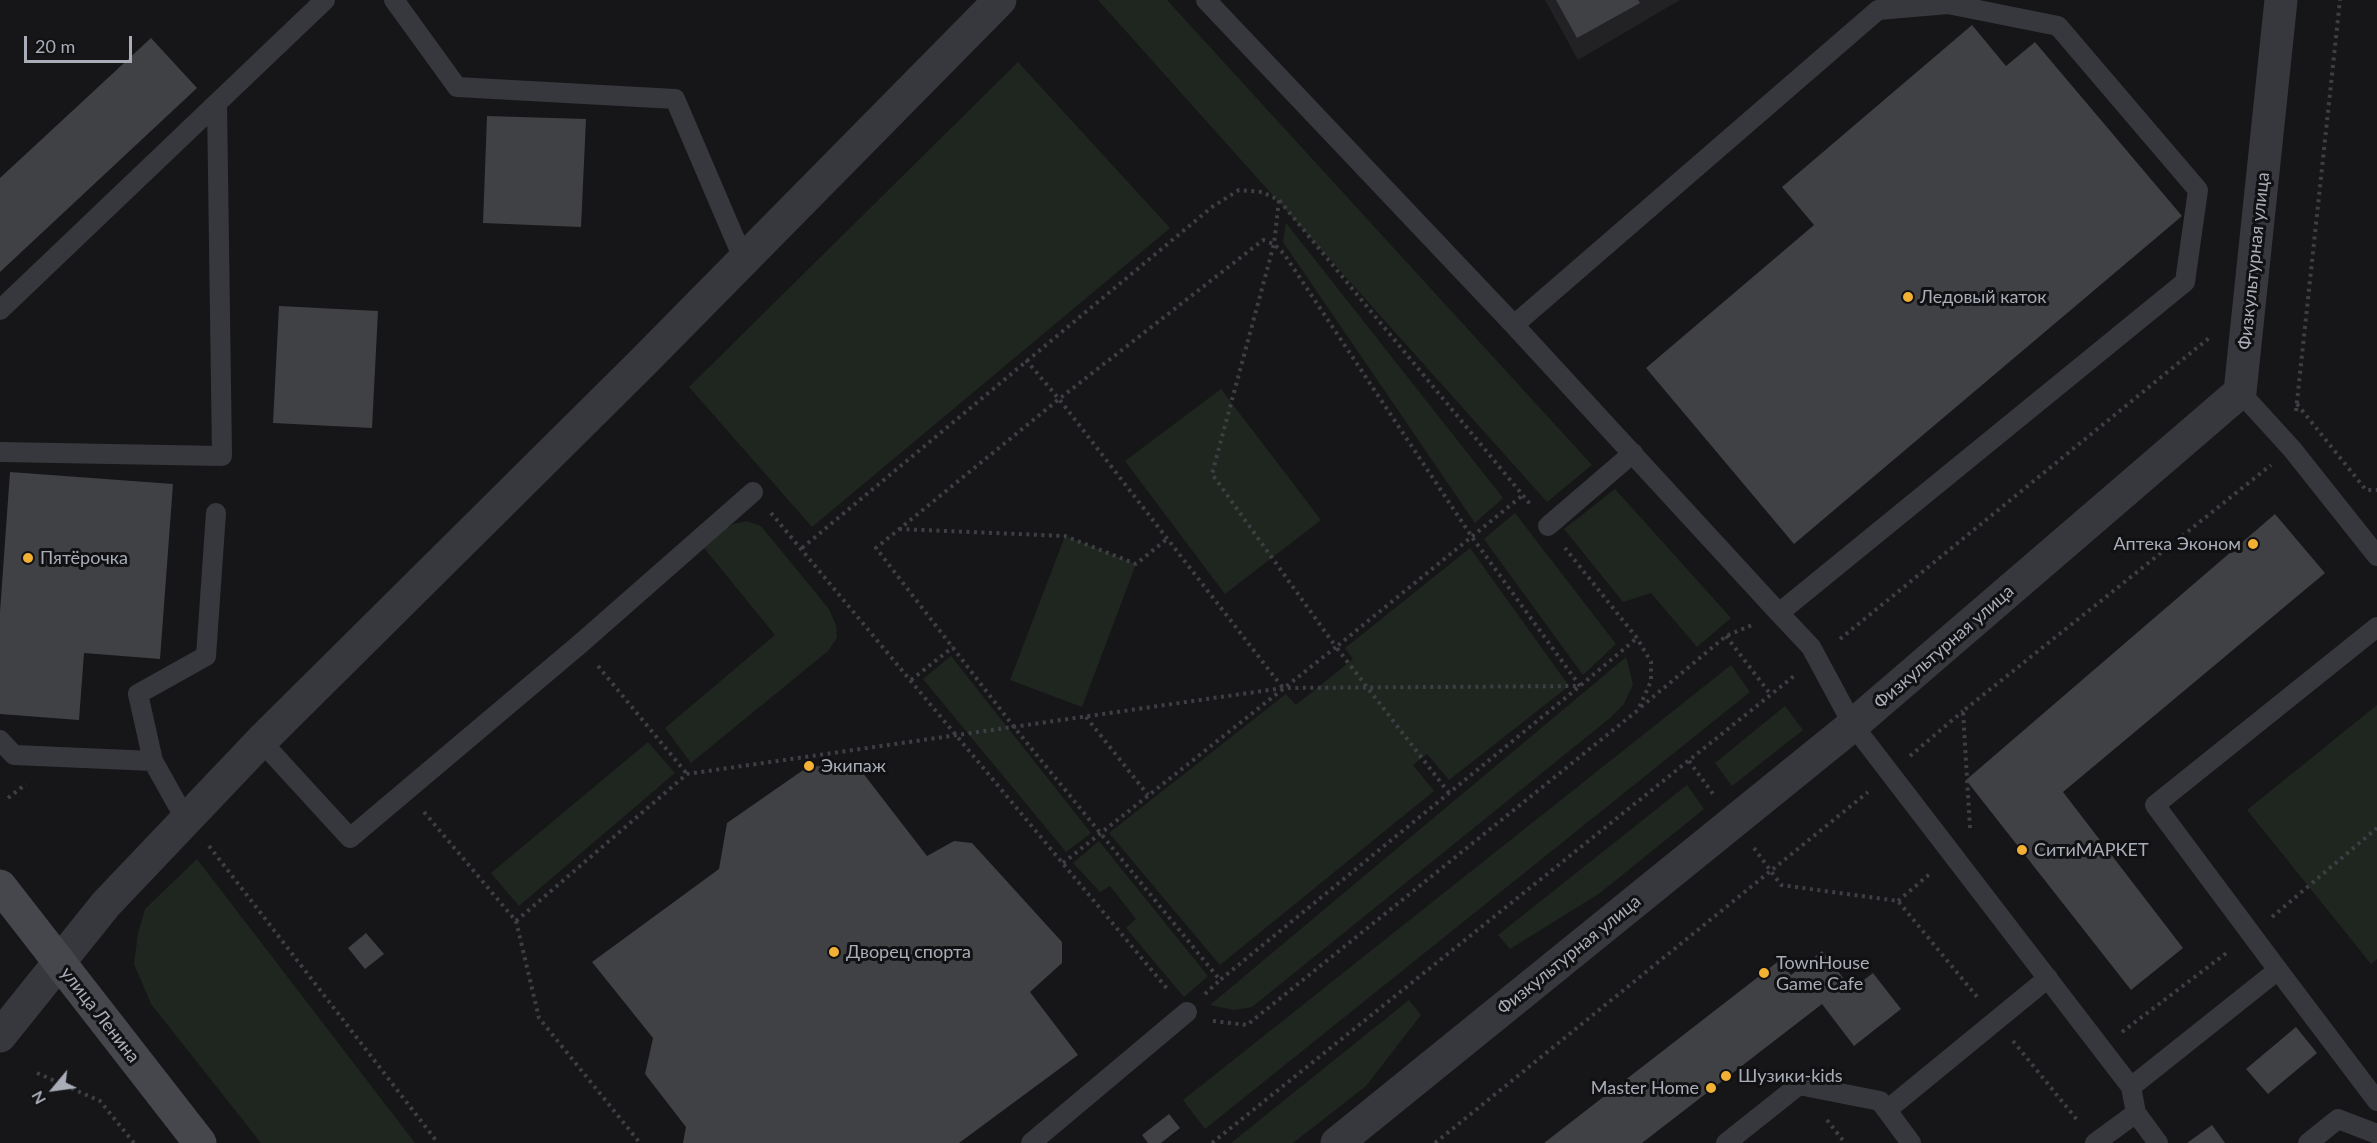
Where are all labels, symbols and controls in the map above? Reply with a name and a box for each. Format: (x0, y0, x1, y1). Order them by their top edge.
scale bar (27, 24, 135, 62)
text: 20 m (35, 35, 75, 57)
street label: Физкультурная улица (2234, 171, 2274, 351)
place label: Ледовый каток (1920, 286, 2047, 308)
marker: Ледовый каток (1901, 290, 1915, 304)
place label: Аптека Эконом (2113, 533, 2241, 555)
marker: Аптека Эконом (2246, 537, 2260, 551)
place label: Пятёрочка (40, 547, 128, 569)
marker: Пятёрочка (21, 551, 35, 565)
street label: Физкультурная улица (1870, 580, 2018, 714)
place label: Экипаж (821, 755, 886, 777)
marker: Экипаж (802, 759, 816, 773)
place label: СитиМАРКЕТ (2034, 839, 2149, 861)
marker: СитиМАРКЕТ (2015, 843, 2029, 857)
street label: Физкультурная улица (1493, 891, 1645, 1019)
place label: Дворец спорта (846, 941, 971, 963)
marker: Дворец спорта (827, 945, 841, 959)
place label: TownHouse Game Cafe (1776, 952, 1870, 994)
street label: улица Ленина (56, 963, 144, 1067)
marker: TownHouse Game Cafe (1757, 966, 1771, 980)
north arrow (24, 1059, 84, 1119)
place label: Шузики-kids (1738, 1065, 1843, 1087)
marker: Шузики-kids (1719, 1069, 1733, 1083)
place label: Master Home (1591, 1077, 1699, 1099)
marker: Master Home (1704, 1081, 1718, 1095)
text: N (27, 1088, 49, 1108)

